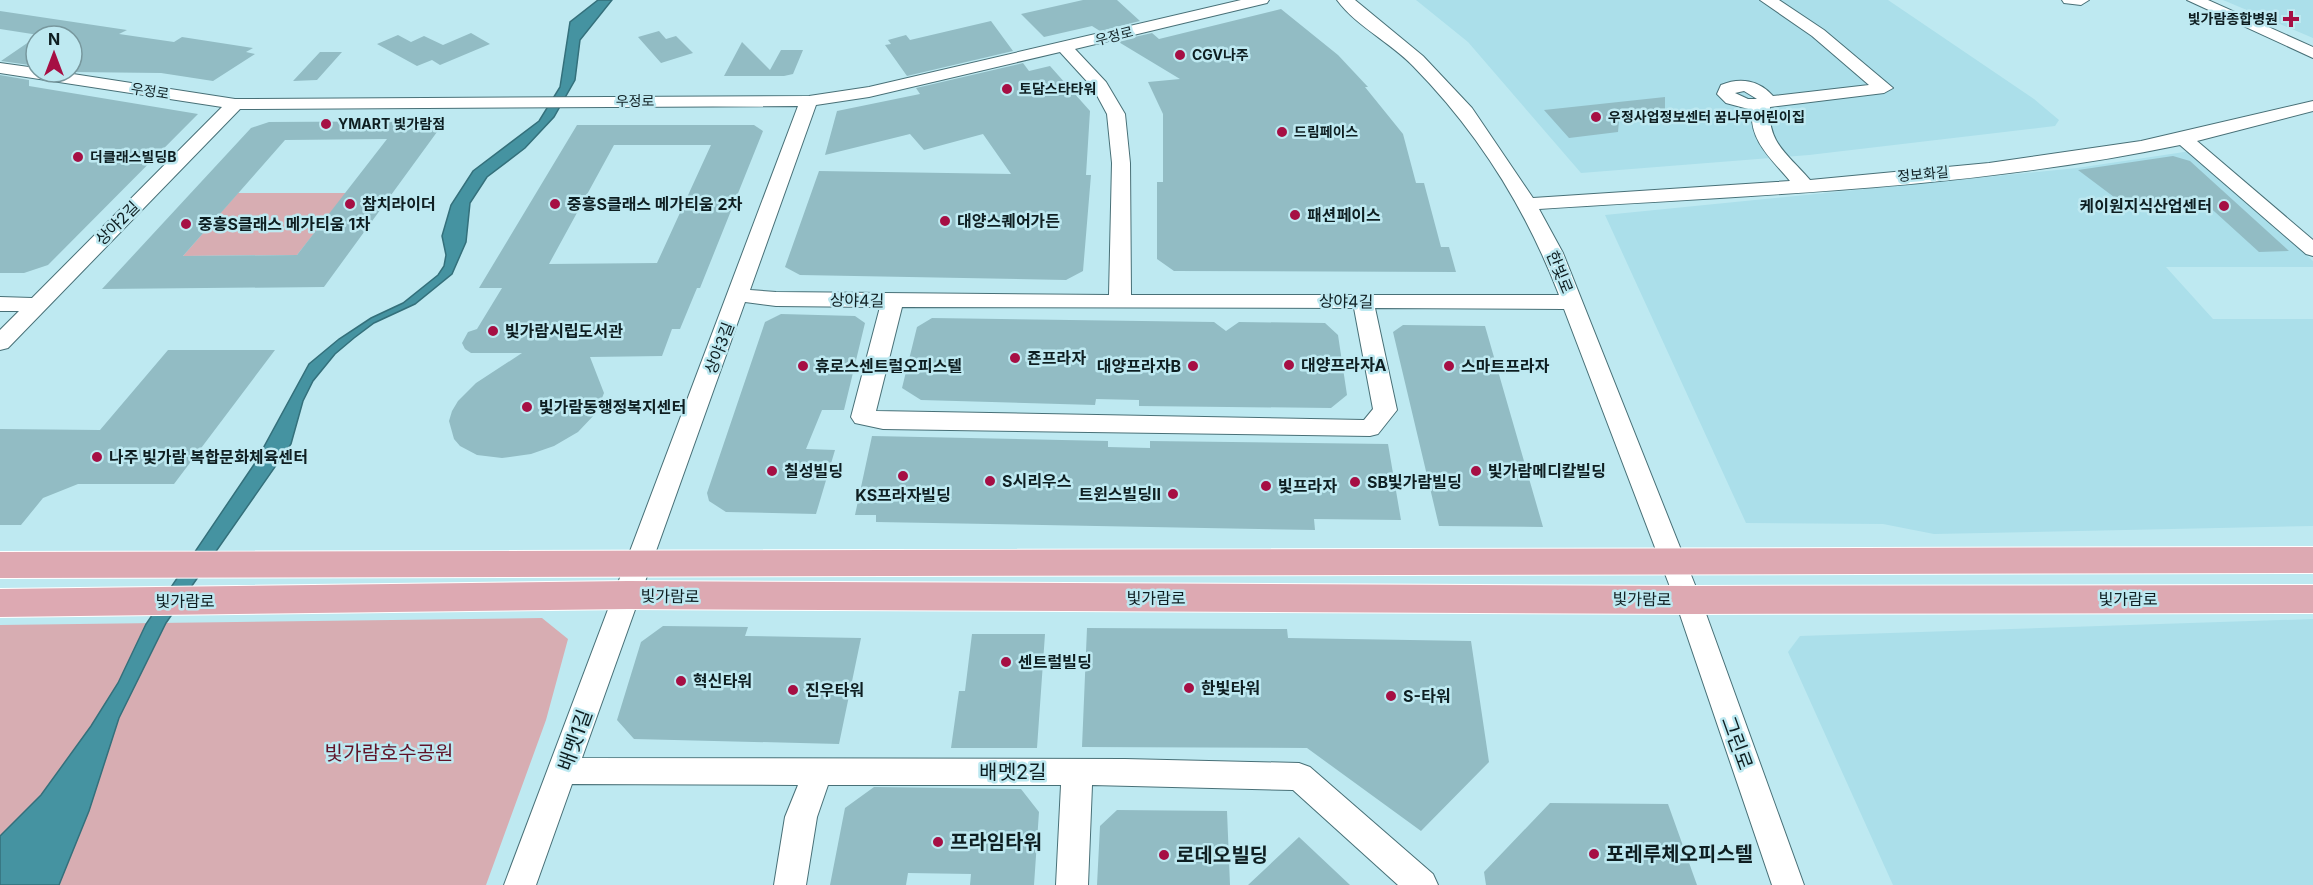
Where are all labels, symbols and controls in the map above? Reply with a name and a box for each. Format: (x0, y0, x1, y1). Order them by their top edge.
place label: 빛가람종합병원 (2188, 10, 2278, 27)
marker: 빛가람종합병원 (2282, 10, 2300, 28)
street label: 우정로 (1093, 23, 1135, 48)
north arrow (24, 24, 84, 84)
text: N (48, 29, 60, 49)
place label: CGV나주 (1192, 46, 1249, 63)
marker: CGV나주 (1173, 48, 1187, 62)
street label: 우정로 (130, 79, 171, 102)
place label: 토담스타타워 (1019, 80, 1096, 97)
marker: 토담스타타워 (1000, 82, 1014, 96)
street label: 우정로 (616, 92, 654, 109)
place label: 우정사업정보센터 꿈나무어린이집 (1608, 108, 1805, 125)
marker: 우정사업정보센터 꿈나무어린이집 (1589, 110, 1603, 124)
place label: YMART 빛가람점 (338, 115, 445, 132)
marker: YMART 빛가람점 (319, 117, 333, 131)
place label: 드림페이스 (1294, 123, 1359, 140)
marker: 드림페이스 (1275, 125, 1289, 139)
place label: 더클래스빌딩B (90, 148, 177, 165)
marker: 더클래스빌딩B (71, 150, 85, 164)
street label: 정보화길 (1897, 163, 1949, 184)
place label: 참치라이더 (362, 194, 436, 214)
place label: 중흥S클래스 메가티움 2차 (567, 194, 743, 214)
place label: 케이원지식산업센터 (2080, 196, 2212, 216)
street label: 상야2길 (91, 197, 143, 249)
marker: 참치라이더 (343, 197, 357, 211)
marker: 중흥S클래스 메가티움 2차 (548, 197, 562, 211)
marker: 케이원지식산업센터 (2217, 199, 2231, 213)
place label: 패션페이스 (1307, 205, 1381, 225)
marker: 패션페이스 (1288, 208, 1302, 222)
place label: 대양스퀘어가든 (957, 211, 1060, 231)
place label: 중흥S클래스 메가티움 1차 (198, 214, 370, 234)
marker: 대양스퀘어가든 (938, 214, 952, 228)
marker: 중흥S클래스 메가티움 1차 (179, 217, 193, 231)
street label: 한빛로 (1542, 248, 1578, 296)
street label: 상야4길 (830, 290, 884, 310)
street label: 상야4길 (1319, 291, 1373, 311)
street label: 상야3길 (700, 319, 738, 377)
place label: 빛가람시립도서관 (505, 321, 623, 341)
marker: 빛가람시립도서관 (486, 324, 500, 338)
place label: 죤프라자 (1027, 348, 1086, 368)
marker: 죤프라자 (1008, 351, 1022, 365)
place label: 대양프라자A (1301, 355, 1387, 375)
place label: 휴로스센트럴오피스텔 (815, 356, 962, 376)
place label: 대양프라자B (1097, 356, 1181, 376)
place label: 스마트프라자 (1461, 356, 1550, 376)
marker: 대양프라자A (1282, 358, 1296, 372)
marker: 휴로스센트럴오피스텔 (796, 359, 810, 373)
marker: 대양프라자B (1186, 359, 1200, 373)
marker: 스마트프라자 (1442, 359, 1456, 373)
place label: 빛가람동행정복지센터 (539, 397, 686, 417)
marker: 빛가람동행정복지센터 (520, 400, 534, 414)
place label: 나주 빛가람 복합문화체육센터 (109, 447, 308, 467)
marker: 나주 빛가람 복합문화체육센터 (90, 450, 104, 464)
place label: 칠성빌딩 (784, 461, 843, 481)
place label: 빛가람메디칼빌딩 (1488, 461, 1606, 481)
marker: 칠성빌딩 (765, 464, 779, 478)
marker: 빛가람메디칼빌딩 (1469, 464, 1483, 478)
marker: KS프라자빌딩 (896, 469, 910, 483)
place label: S시리우스 (1002, 471, 1072, 491)
place label: SB빛가람빌딩 (1367, 472, 1462, 492)
marker: S시리우스 (983, 474, 997, 488)
marker: SB빛가람빌딩 (1348, 475, 1362, 489)
place label: 빛프라자 (1278, 476, 1337, 496)
marker: 빛프라자 (1259, 479, 1273, 493)
place label: 트윈스빌딩II (1078, 484, 1161, 504)
place label: KS프라자빌딩 (855, 485, 951, 505)
marker: 트윈스빌딩II (1166, 487, 1180, 501)
street label: 빛가람로 (640, 585, 700, 607)
street label: 빛가람로 (1127, 588, 1186, 608)
street label: 빛가람로 (1612, 588, 1672, 610)
street label: 빛가람로 (2099, 589, 2158, 609)
street label: 빛가람로 (156, 591, 215, 611)
place label: 센트럴빌딩 (1018, 652, 1092, 672)
marker: 센트럴빌딩 (999, 655, 1013, 669)
place label: 혁신타워 (693, 671, 752, 691)
marker: 혁신타워 (674, 674, 688, 688)
place label: 한빛타워 (1201, 678, 1260, 698)
place label: 진우타워 (805, 680, 864, 700)
marker: 한빛타워 (1182, 681, 1196, 695)
marker: 진우타워 (786, 683, 800, 697)
place label: S-타워 (1403, 686, 1450, 706)
marker: S-타워 (1384, 689, 1398, 703)
street label: 배멧1길 (553, 706, 597, 774)
street label: 그린로 (1716, 713, 1758, 773)
park label: 빛가람호수공원 (325, 741, 453, 765)
street label: 배멧2길 (979, 760, 1047, 784)
place label: 프라임타워 (950, 830, 1042, 854)
marker: 프라임타워 (931, 835, 945, 849)
place label: 포레루체오피스텔 (1606, 842, 1753, 866)
place label: 로데오빌딩 (1176, 843, 1268, 867)
marker: 포레루체오피스텔 (1587, 847, 1601, 861)
marker: 로데오빌딩 (1157, 848, 1171, 862)

